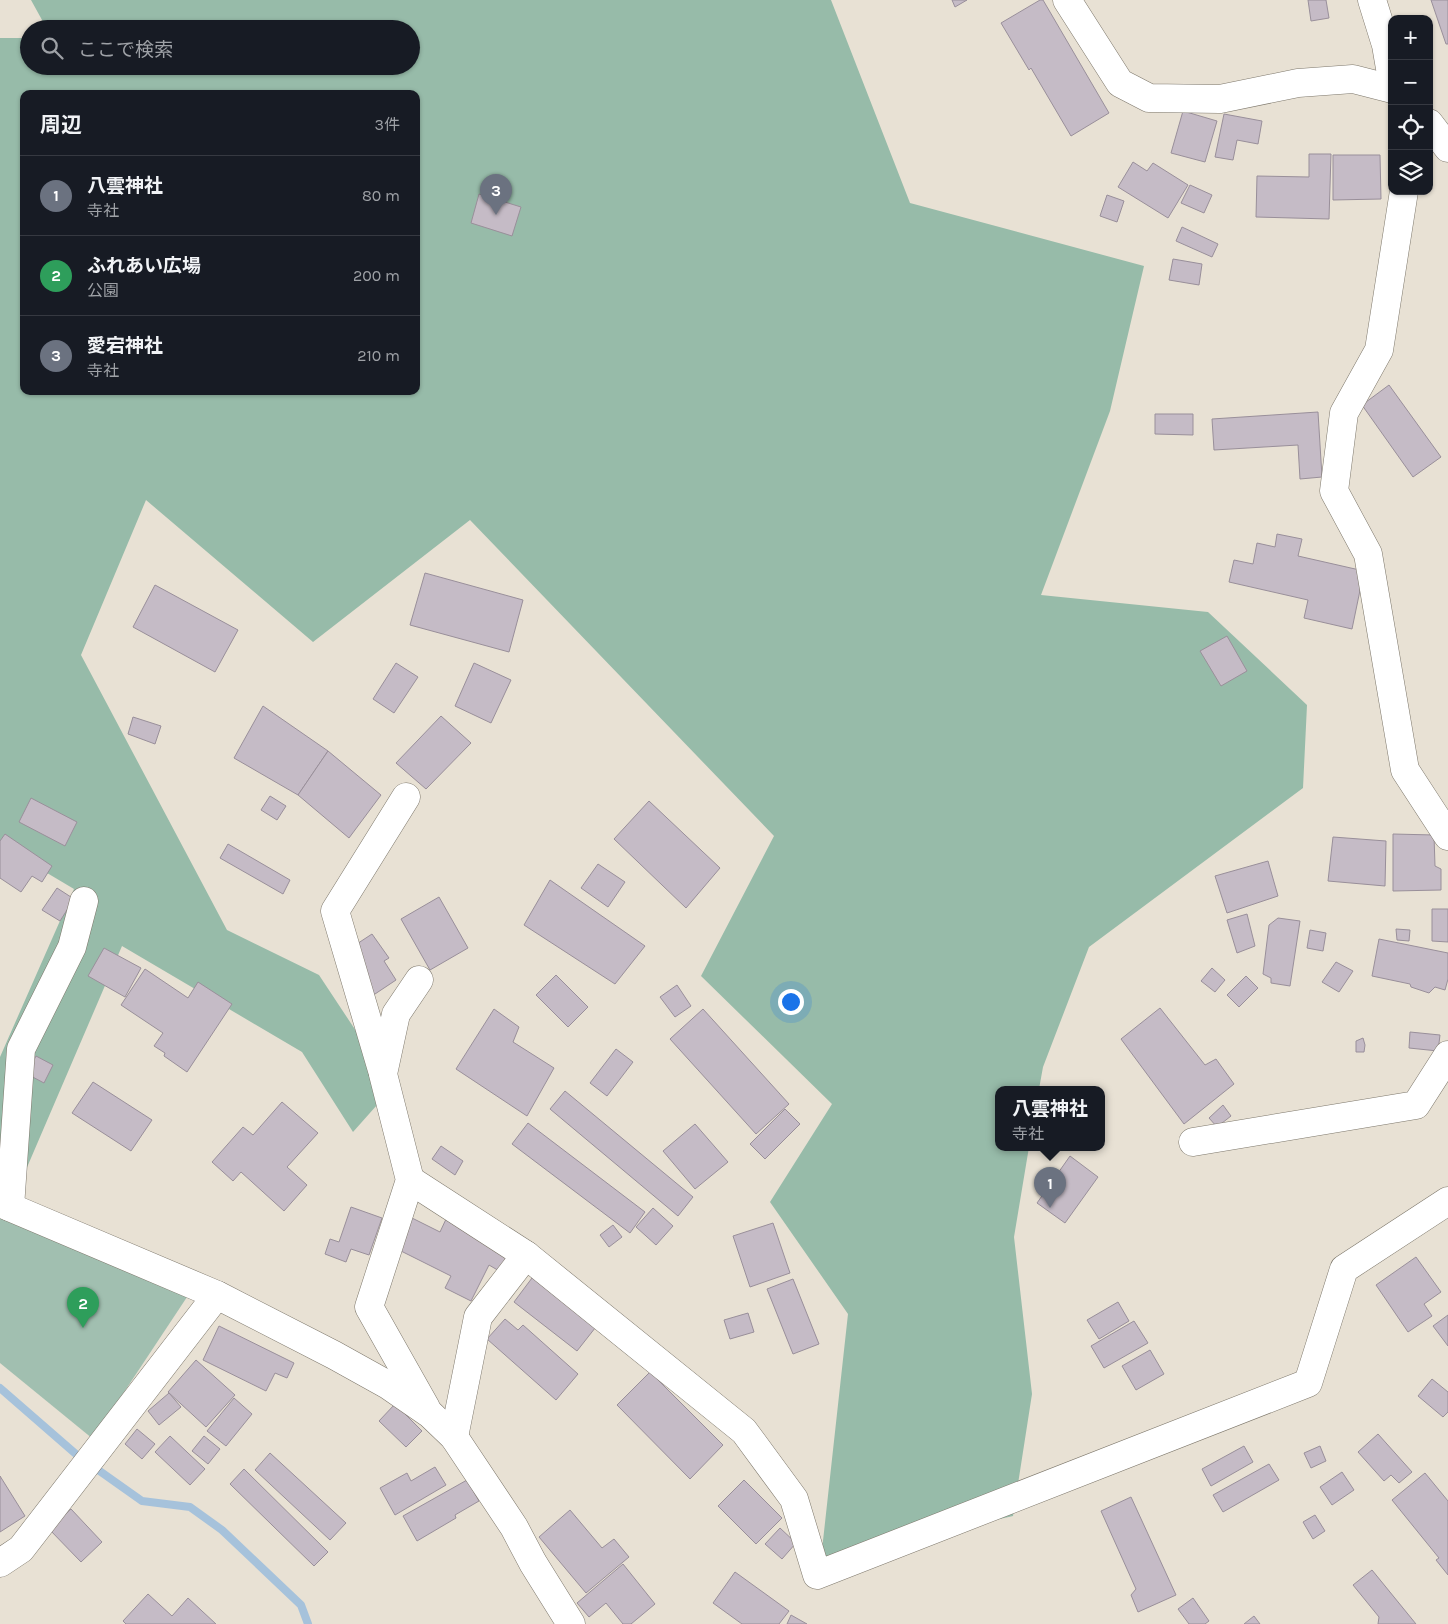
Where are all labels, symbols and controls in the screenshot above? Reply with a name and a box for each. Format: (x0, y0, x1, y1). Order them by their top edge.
map controls (1388, 15, 1433, 195)
button: + (1388, 15, 1433, 60)
search box (20, 20, 420, 75)
icon: search (38, 34, 66, 62)
text: ここで検索 (78, 39, 173, 61)
button: − (1388, 60, 1433, 105)
button: locate (1388, 105, 1433, 150)
text: 周辺 (40, 113, 82, 137)
text: 3件 (375, 115, 400, 134)
button: layers (1388, 150, 1433, 195)
pin: 3 (480, 174, 512, 215)
text: 八雲神社 (87, 175, 163, 197)
text: 1 (53, 186, 59, 205)
text: 80 m (362, 186, 400, 205)
text: 寺社 (87, 201, 119, 220)
text: ふれあい広場 (87, 255, 201, 277)
text: 2 (51, 266, 61, 285)
text: 200 m (353, 266, 400, 285)
text: 公園 (87, 281, 119, 300)
text: 愛宕神社 (87, 335, 163, 357)
text: 3 (51, 346, 61, 365)
text: 210 m (357, 346, 400, 365)
text: 寺社 (87, 361, 119, 380)
your location (778, 989, 804, 1015)
popup (995, 1086, 1105, 1151)
text: 八雲神社 (1012, 1098, 1088, 1120)
text: 寺社 (1012, 1124, 1044, 1143)
pin: 1 (1034, 1167, 1066, 1208)
pin: 2 (67, 1287, 99, 1328)

